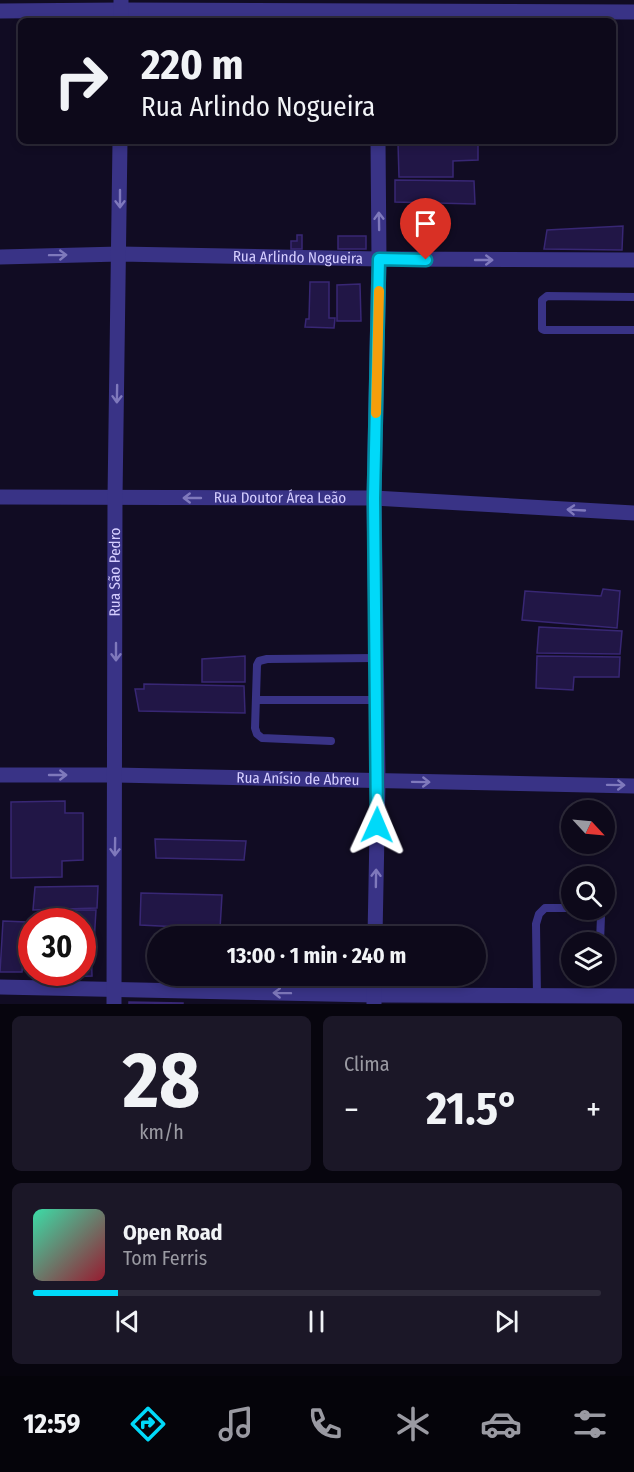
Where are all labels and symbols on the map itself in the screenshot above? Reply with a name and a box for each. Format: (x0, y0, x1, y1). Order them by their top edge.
one-way arrow (114, 189, 126, 209)
pin (400, 198, 451, 260)
one-way arrow (373, 211, 385, 231)
street label: Rua Arlindo Nogueira (233, 247, 363, 268)
one-way arrow (48, 249, 68, 261)
one-way arrow (474, 254, 494, 266)
one-way arrow (112, 384, 123, 404)
street label: Rua Doutor Área Leão (214, 489, 346, 507)
one-way arrow (182, 492, 202, 504)
one-way arrow (566, 504, 586, 515)
street label: Rua São Pedro (106, 527, 124, 616)
one-way arrow (110, 642, 122, 662)
one-way arrow (48, 769, 68, 781)
street label: Rua Anísio de Abreu (236, 769, 360, 789)
one-way arrow (411, 776, 431, 787)
one-way arrow (606, 780, 626, 791)
position arrow (345, 793, 409, 857)
north arrow (561, 800, 615, 854)
one-way arrow (110, 837, 121, 857)
one-way arrow (370, 868, 382, 888)
speed limit sign: 30 (18, 908, 96, 986)
one-way arrow (272, 987, 292, 999)

